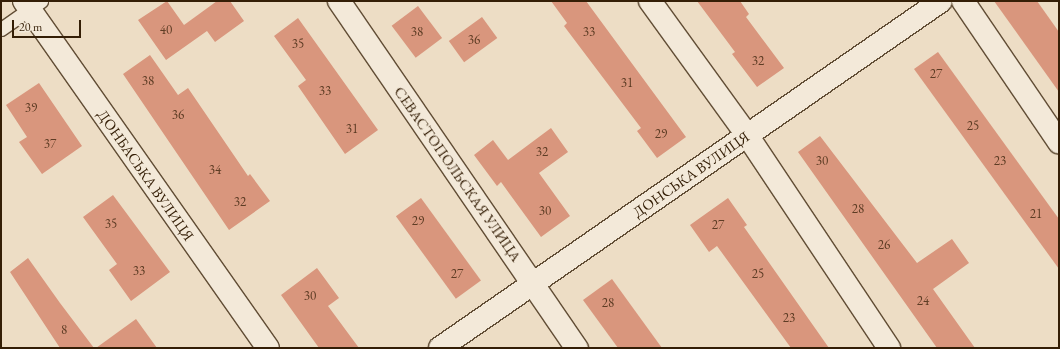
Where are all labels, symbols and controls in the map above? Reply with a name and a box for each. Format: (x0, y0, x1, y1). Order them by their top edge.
scale bar (14, 12, 83, 38)
text: 20 m (19, 19, 42, 35)
house number: 40 (160, 22, 172, 38)
house number: 38 (411, 24, 423, 40)
house number: 33 (583, 24, 595, 40)
house number: 36 (468, 32, 480, 48)
house number: 35 (292, 36, 304, 52)
house number: 32 (752, 53, 764, 69)
house number: 27 (930, 66, 942, 82)
house number: 38 (142, 73, 154, 89)
house number: 31 (621, 75, 633, 91)
house number: 33 (319, 83, 331, 99)
street label: СЕВАСТОПОЛЬСКАЯ УЛИЦА (391, 83, 525, 265)
house number: 39 (25, 100, 37, 116)
street label: ДОНБАСЬКА ВУЛИЦЯ (94, 106, 198, 244)
house number: 36 (172, 107, 184, 123)
house number: 25 (967, 118, 979, 134)
house number: 31 (346, 121, 358, 137)
house number: 29 (655, 126, 667, 142)
street label: ДОНСЬКА ВУЛИЦЯ (629, 127, 753, 221)
house number: 37 (44, 136, 56, 152)
house number: 32 (536, 144, 548, 160)
house number: 30 (816, 153, 828, 169)
house number: 23 (994, 153, 1006, 169)
house number: 34 (209, 162, 221, 178)
house number: 32 (234, 194, 246, 210)
house number: 28 (852, 201, 864, 217)
house number: 30 (539, 203, 551, 219)
house number: 21 (1030, 206, 1042, 222)
house number: 29 (412, 213, 424, 229)
house number: 35 (105, 216, 117, 232)
house number: 27 (712, 217, 724, 233)
house number: 26 (878, 237, 890, 253)
house number: 33 (133, 263, 145, 279)
house number: 27 (451, 266, 463, 282)
house number: 25 (752, 266, 764, 282)
house number: 30 (304, 288, 316, 304)
house number: 24 (917, 293, 929, 309)
house number: 28 (602, 295, 614, 311)
house number: 23 (783, 310, 795, 326)
house number: 8 (61, 322, 67, 338)

